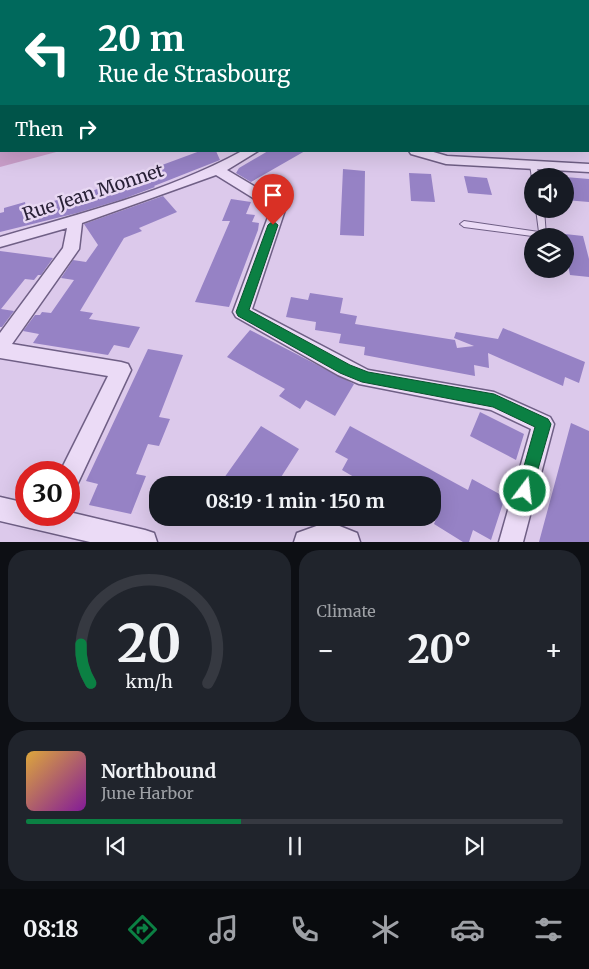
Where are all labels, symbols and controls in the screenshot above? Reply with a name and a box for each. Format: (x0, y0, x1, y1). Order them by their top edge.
text: 20 m (98, 17, 185, 61)
icon: left (15, 20, 80, 85)
text: Rue de Strasbourg (98, 60, 290, 88)
icon: right (73, 115, 101, 143)
text: Then (15, 117, 63, 141)
street label: Rue Jean Monnet (20, 158, 166, 226)
map controls (524, 168, 574, 278)
button: sound (524, 168, 574, 218)
pin (252, 174, 294, 225)
icon: arrive (259, 181, 287, 209)
button: layers (524, 228, 574, 278)
speed limit sign: 30 (15, 461, 80, 526)
position arrow (498, 464, 550, 516)
text: 08:19 · 1 min · 150 m (205, 489, 385, 513)
text: Climate (317, 601, 376, 621)
text: 20 (117, 611, 181, 676)
text: 20° (408, 626, 472, 673)
text: − (317, 632, 335, 668)
text: + (544, 632, 563, 668)
text: km/h (126, 670, 173, 693)
text: Northbound (101, 759, 216, 783)
text: June Harbor (101, 783, 194, 803)
icon: previous (102, 832, 130, 860)
icon: pause (281, 832, 309, 860)
icon: next (460, 832, 488, 860)
icon: directions (125, 912, 160, 947)
icon: music (206, 912, 241, 947)
icon: phone (287, 912, 322, 947)
icon: climate (368, 912, 403, 947)
icon: car (450, 912, 485, 947)
icon: filters (531, 912, 566, 947)
text: 08:18 (23, 915, 79, 943)

